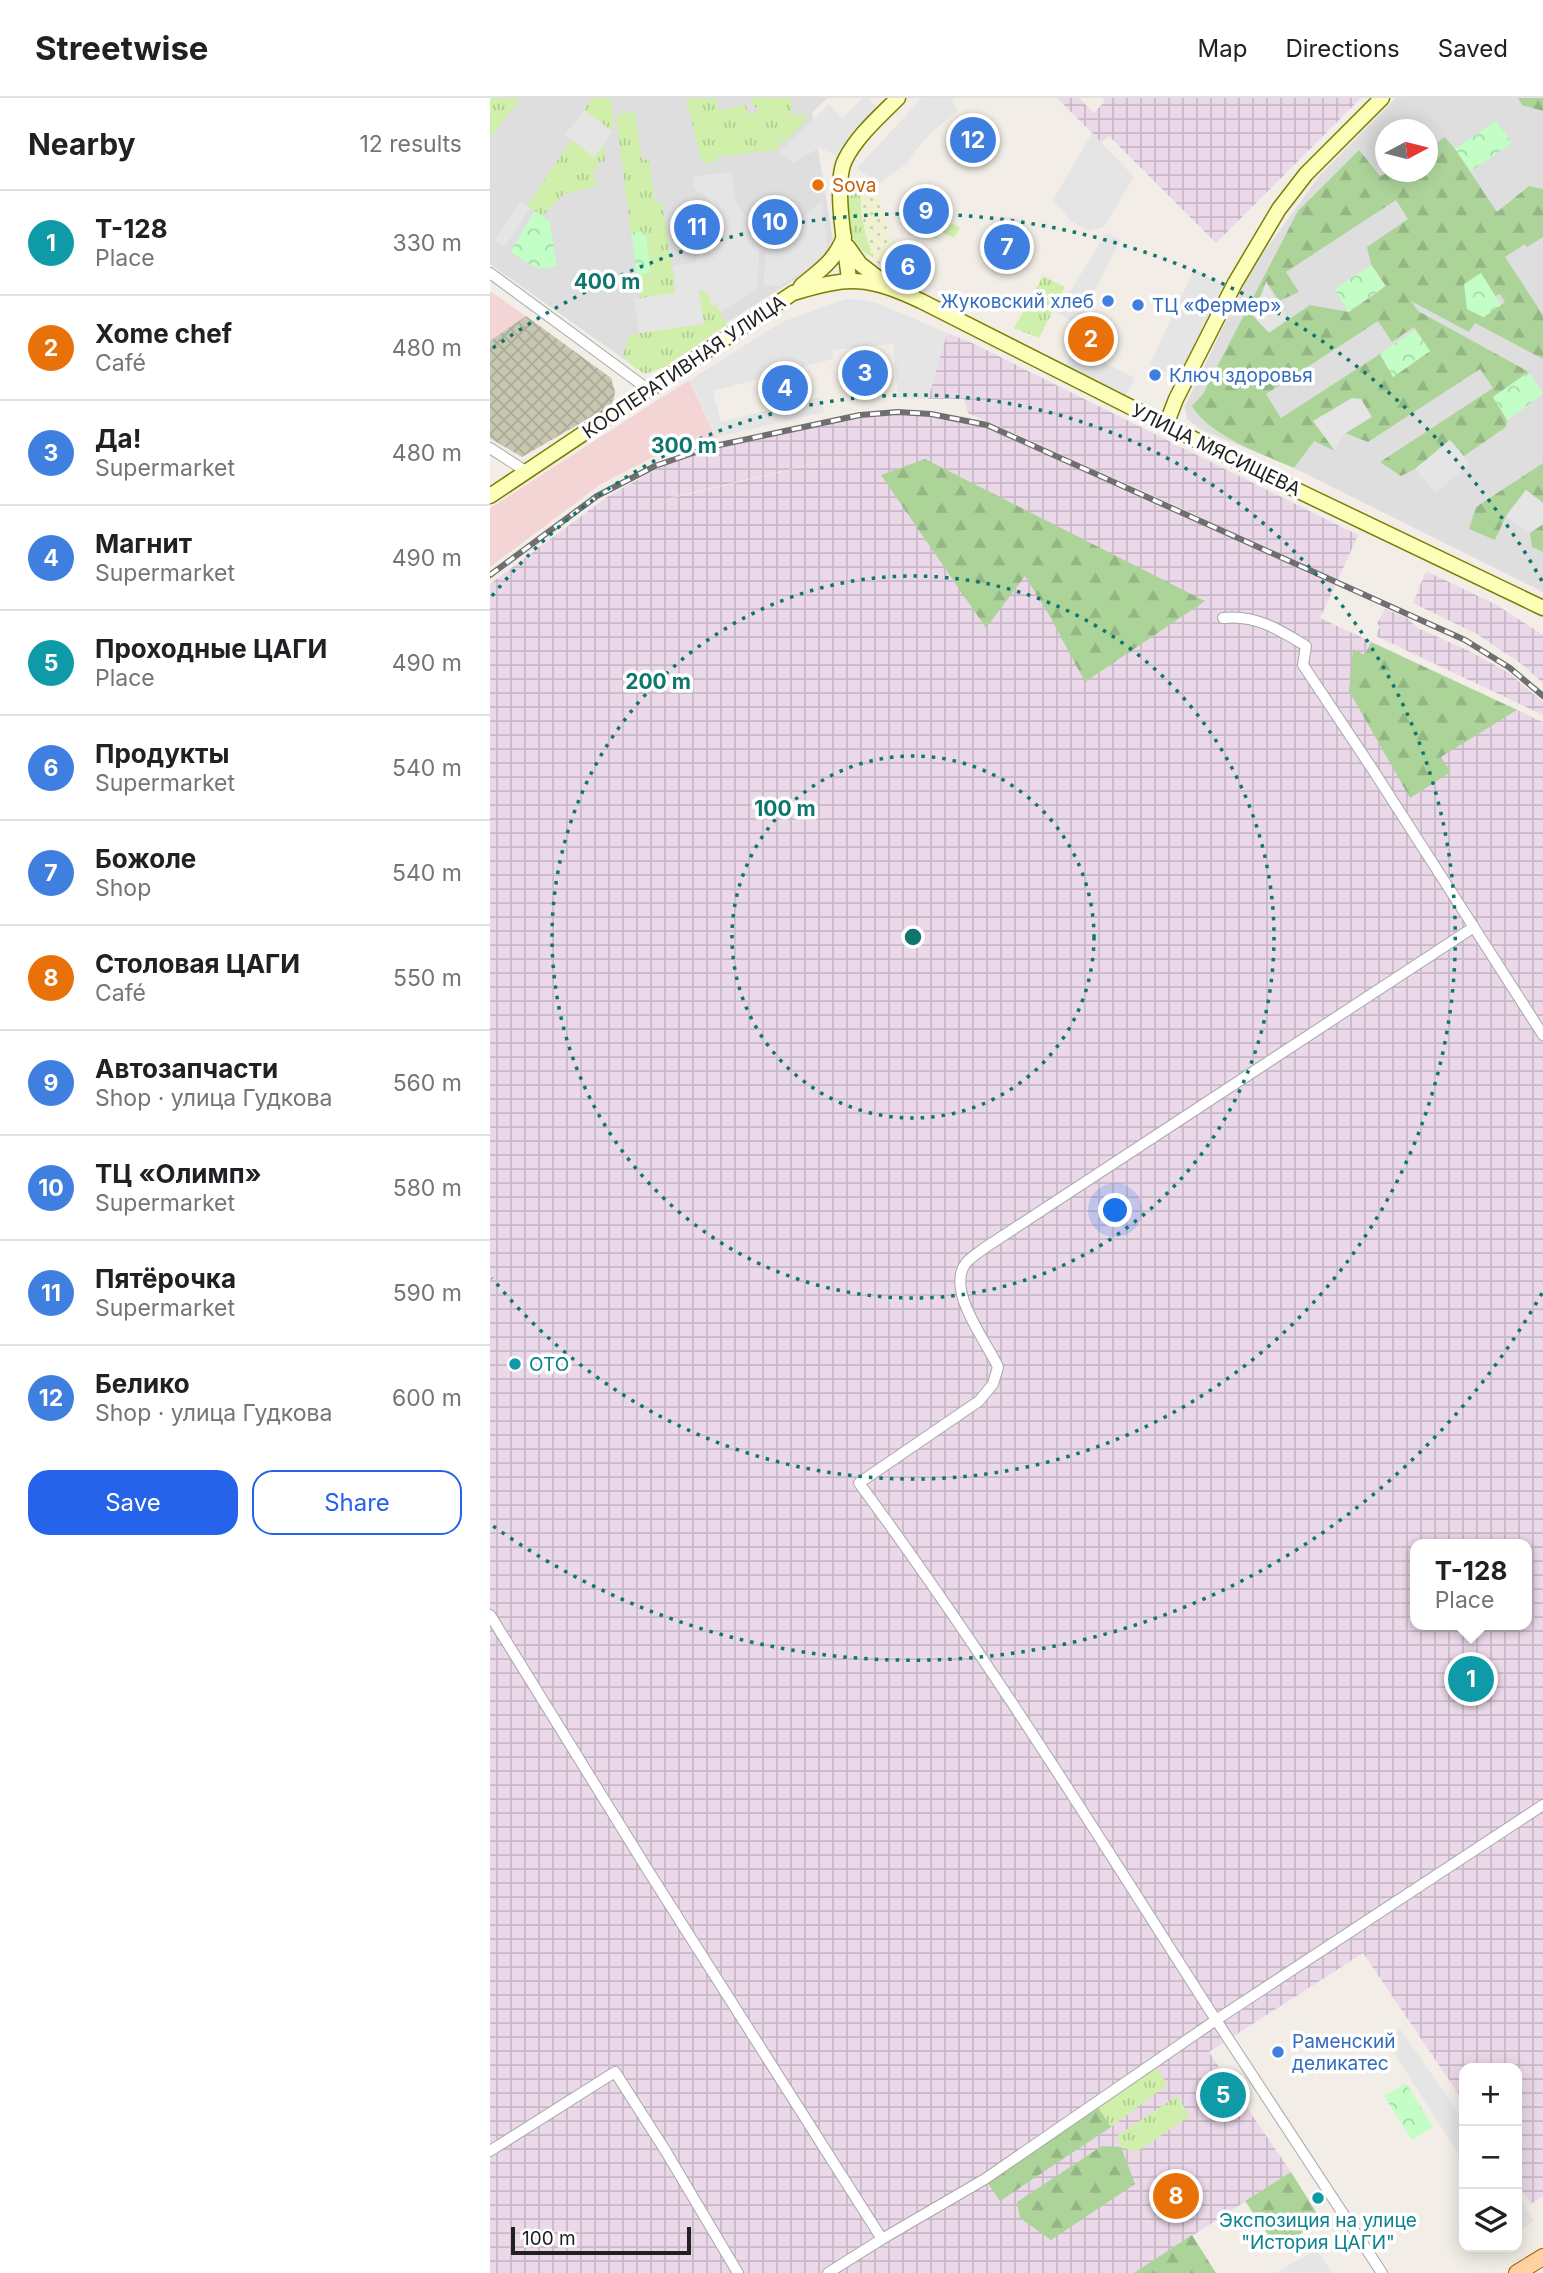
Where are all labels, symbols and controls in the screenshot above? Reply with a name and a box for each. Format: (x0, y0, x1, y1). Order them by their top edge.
text: Streetwise (35, 28, 209, 68)
text: Map (1198, 34, 1247, 63)
text: Directions (1285, 34, 1400, 63)
text: Saved (1438, 34, 1508, 63)
pin: 12 (950, 114, 996, 166)
north arrow (1375, 119, 1438, 182)
text: Nearby (28, 126, 136, 162)
text: 12 results (359, 130, 462, 158)
place label: Sova (832, 174, 876, 197)
marker: Sova (810, 177, 826, 193)
pin: 9 (903, 185, 949, 237)
pin: 10 (752, 196, 798, 248)
pin: 11 (674, 201, 720, 253)
text: Т-128 (95, 213, 168, 244)
pin: 7 (984, 221, 1030, 273)
text: 1 (46, 229, 56, 257)
text: 330 m (392, 229, 462, 257)
pin: 6 (885, 241, 931, 293)
text: Place (95, 244, 155, 272)
text: 400 m (574, 269, 640, 294)
street label: КООПЕРАТИВНАЯ УЛИЦА (578, 290, 790, 444)
place label: Жуковский хлеб (940, 290, 1094, 313)
marker: Жуковский хлеб (1100, 293, 1116, 309)
place label: ТЦ «Фермер» (1152, 294, 1281, 317)
marker: ТЦ «Фермер» (1130, 297, 1146, 313)
pin: 2 (1068, 313, 1114, 365)
text: Xome chef (95, 318, 232, 349)
text: 2 (44, 334, 58, 362)
text: 480 m (392, 334, 462, 362)
pin: 3 (842, 347, 888, 399)
text: Café (95, 349, 146, 377)
pin: 4 (762, 362, 808, 414)
place label: Ключ здоровья (1169, 364, 1313, 387)
marker: Ключ здоровья (1147, 367, 1163, 383)
street label: УЛИЦА МЯСИЩЕВА (1128, 399, 1304, 501)
text: Да! (95, 423, 141, 454)
text: 300 m (651, 433, 717, 458)
text: 3 (44, 439, 58, 467)
text: 480 m (392, 439, 462, 467)
text: Supermarket (95, 454, 235, 482)
text: Магнит (95, 528, 192, 559)
text: 4 (43, 544, 59, 572)
text: 490 m (392, 544, 462, 572)
text: Supermarket (95, 559, 235, 587)
text: Проходные ЦАГИ (95, 633, 327, 664)
text: 5 (44, 649, 58, 677)
text: 490 m (392, 649, 462, 677)
text: Place (95, 664, 155, 692)
text: 200 m (625, 669, 691, 694)
text: Продукты (95, 738, 229, 769)
text: 6 (44, 754, 58, 782)
text: 540 m (392, 754, 462, 782)
text: Supermarket (95, 769, 235, 797)
text: 100 m (754, 796, 816, 821)
text: Божоле (95, 843, 196, 874)
text: 7 (44, 859, 58, 887)
text: 540 m (392, 859, 462, 887)
text: Shop (95, 874, 151, 902)
centre of rings (901, 925, 925, 949)
text: Столовая ЦАГИ (95, 948, 300, 979)
text: 8 (44, 964, 58, 992)
text: 550 m (393, 964, 462, 992)
text: Café (95, 979, 146, 1007)
text: Автозапчасти (95, 1053, 278, 1084)
text: 9 (44, 1069, 58, 1097)
text: 560 m (393, 1069, 462, 1097)
text: Shop · улица Гудкова (95, 1084, 332, 1112)
text: ТЦ «Олимп» (95, 1158, 262, 1189)
text: 10 (38, 1174, 64, 1202)
text: 580 m (393, 1174, 462, 1202)
text: Supermarket (95, 1189, 235, 1217)
your location (1098, 1193, 1132, 1227)
text: Пятёрочка (95, 1263, 236, 1294)
text: 11 (41, 1279, 61, 1307)
text: 590 m (393, 1279, 462, 1307)
text: Supermarket (95, 1294, 235, 1322)
place label: ОТО (529, 1353, 569, 1376)
marker: ОТО (507, 1356, 523, 1372)
text: Белико (95, 1368, 190, 1399)
text: 12 (39, 1384, 63, 1412)
text: 600 m (392, 1384, 462, 1412)
text: Shop · улица Гудкова (95, 1399, 332, 1427)
button: Save (28, 1470, 238, 1535)
button: Share (252, 1470, 462, 1535)
popup (1410, 1539, 1532, 1630)
text: Т-128 (1435, 1555, 1507, 1586)
text: Place (1435, 1586, 1494, 1614)
pin: 1 (1448, 1653, 1494, 1705)
place label: Раменский деликатес (1292, 2030, 1395, 2075)
marker: Раменский деликатес (1270, 2044, 1286, 2060)
map controls (1459, 2063, 1522, 2252)
button: + (1459, 2063, 1522, 2126)
pin: 5 (1200, 2069, 1246, 2121)
button: − (1459, 2126, 1522, 2189)
pin: 8 (1153, 2170, 1199, 2222)
button: layers (1459, 2189, 1522, 2252)
marker: Экспозиция на улице "История ЦАГИ" (1310, 2190, 1326, 2206)
place label: Экспозиция на улице "История ЦАГИ" (1219, 2209, 1417, 2254)
scale bar (511, 2224, 691, 2256)
text: 100 m (522, 2227, 576, 2250)

